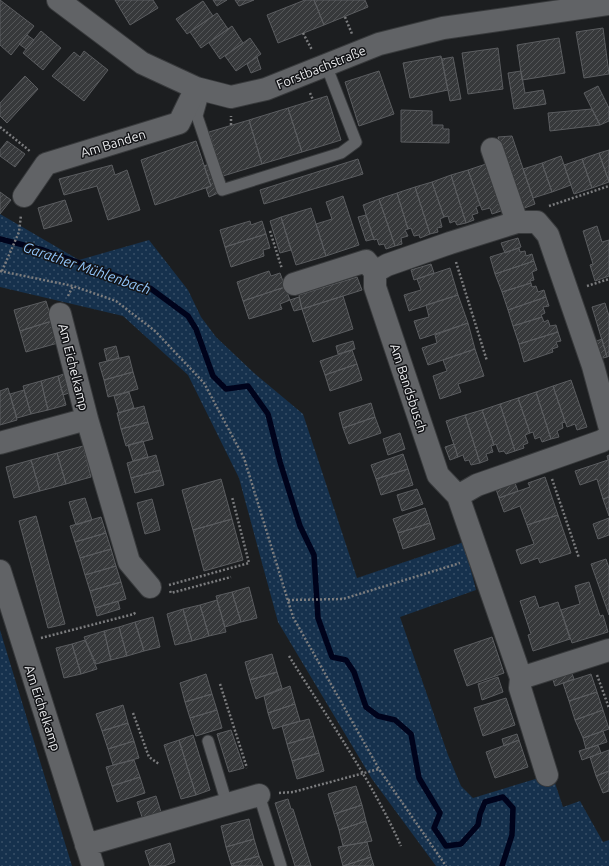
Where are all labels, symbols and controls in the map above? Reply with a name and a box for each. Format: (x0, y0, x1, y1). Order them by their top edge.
street label: Forstbachstraße (274, 43, 368, 91)
street label: Am Banden (79, 126, 147, 160)
water label: Garather Mühlenbach (21, 239, 153, 297)
street label: Am Eichelkamp (56, 322, 92, 412)
street label: Am Bandsbusch (388, 342, 430, 434)
street label: Am Eichelkamp (23, 663, 63, 753)

